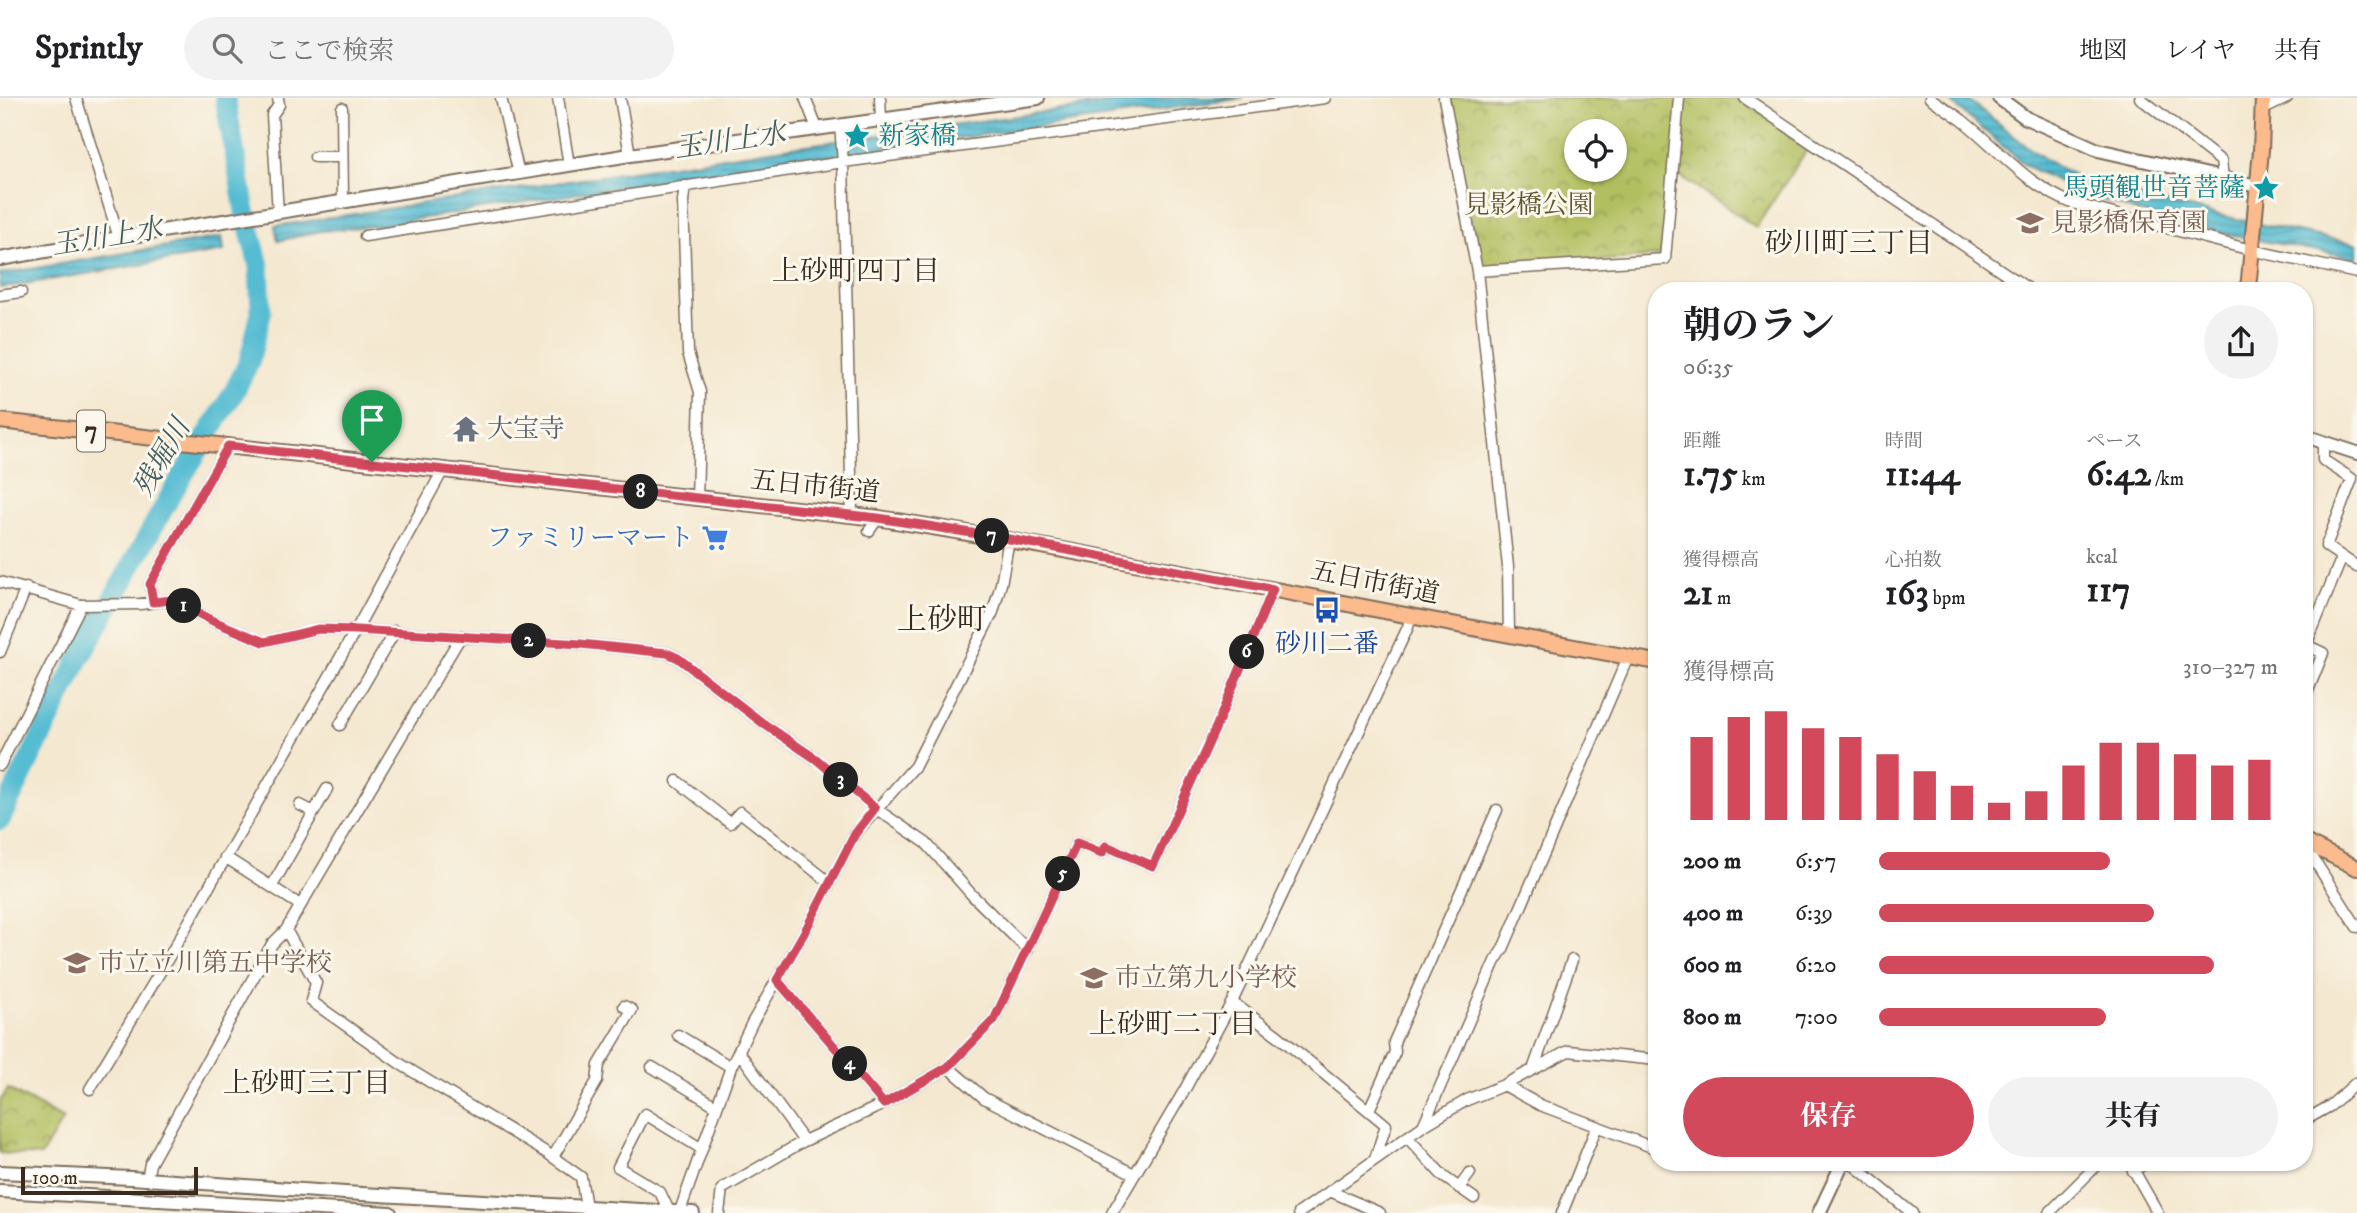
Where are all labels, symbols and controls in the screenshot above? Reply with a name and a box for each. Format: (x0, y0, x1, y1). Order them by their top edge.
search box (184, 17, 674, 80)
text: Sprintly (35, 28, 142, 69)
icon: search (208, 29, 246, 67)
text: ここで検索 (264, 35, 394, 68)
text: 地図 (2079, 36, 2127, 66)
text: レイヤ (2165, 36, 2236, 66)
text: 共有 (2274, 36, 2322, 66)
water label: 玉川上水 (672, 115, 791, 166)
map controls (1564, 119, 1627, 182)
button: locate (1564, 119, 1627, 182)
place label: 新家橋 (878, 120, 956, 153)
place icon: 新家橋 (842, 121, 872, 151)
place label: 馬頭観世音菩薩 (2063, 172, 2245, 205)
place icon: 馬頭観世音菩薩 (2251, 173, 2281, 203)
park label: 見影橋公園 (1464, 189, 1594, 222)
place label: 見影橋保育園 (2051, 207, 2207, 240)
school or university icon: 見影橋保育園 (2015, 208, 2045, 238)
water label: 玉川上水 (49, 210, 168, 263)
district label: 砂川町三丁目 (1765, 226, 1933, 261)
district label: 上砂町四丁目 (772, 254, 940, 289)
text: 朝のラン (1683, 303, 1835, 351)
button: share (2204, 305, 2278, 379)
text: 06:35 (1683, 353, 1733, 382)
pin (342, 390, 402, 462)
icon: arrive (353, 401, 391, 439)
road number: 7 (77, 410, 105, 452)
water label: 残堀川 (126, 410, 200, 503)
place label: 大宝寺 (487, 413, 565, 446)
temple icon: 大宝寺 (451, 414, 481, 444)
text: 距離 (1683, 430, 1721, 453)
text: 時間 (1885, 430, 1923, 453)
text: ペース (2086, 430, 2142, 453)
text: 1.75 (1683, 453, 1738, 497)
text: 11:44 (1885, 453, 1960, 497)
text: 6:42 (2086, 453, 2151, 497)
street label: 五日市街道 (749, 464, 881, 510)
text: km (1738, 468, 1766, 491)
text: /km (2151, 468, 2184, 491)
pin: 8 (624, 474, 658, 510)
text: 8 (636, 480, 645, 503)
pin: 7 (974, 518, 1010, 554)
place label: ファミリーマート (487, 522, 694, 555)
supermarket icon: ファミリーマート (700, 523, 730, 553)
text: 7 (986, 524, 997, 547)
text: kcal (2086, 546, 2118, 569)
text: 獲得標高 (1683, 549, 1759, 572)
text: 心拍数 (1885, 549, 1942, 572)
street label: 五日市街道 (1308, 554, 1442, 612)
text: 117 (2086, 569, 2130, 613)
text: 21 (1683, 572, 1713, 616)
text: 163 (1885, 572, 1929, 616)
text: m (1713, 587, 1731, 610)
text: bpm (1929, 587, 1965, 610)
pin: 1 (166, 588, 202, 624)
text: 1 (180, 594, 187, 617)
bus stop icon: 砂川二番 (1312, 595, 1342, 625)
district label: 上砂町 (897, 602, 987, 639)
pin: 2 (512, 624, 546, 658)
place label: 砂川二番 (1275, 628, 1379, 661)
text: 2 (524, 629, 533, 652)
pin: 6 (1230, 634, 1264, 670)
text: 6 (1242, 640, 1251, 663)
text: 310–327 m (2183, 653, 2278, 682)
text: 獲得標高 (1683, 658, 1775, 687)
pin: 3 (824, 762, 858, 798)
text: 3 (837, 768, 844, 791)
text: 200 m (1683, 847, 1741, 876)
text: 6:57 (1795, 847, 1837, 876)
pin: 5 (1046, 856, 1080, 892)
text: 5 (1058, 862, 1067, 885)
text: 400 m (1683, 899, 1743, 928)
text: 6:39 (1795, 899, 1833, 928)
place label: 市立立川第五中学校 (98, 947, 332, 980)
school or university icon: 市立立川第五中学校 (62, 948, 92, 978)
text: 600 m (1683, 951, 1742, 980)
text: 6:20 (1795, 951, 1837, 980)
place label: 市立第九小学校 (1115, 962, 1297, 995)
school or university icon: 市立第九小学校 (1079, 963, 1109, 993)
text: 800 m (1683, 1003, 1741, 1032)
text: 7:00 (1795, 1003, 1838, 1032)
district label: 上砂町二丁目 (1089, 1007, 1257, 1042)
pin: 4 (832, 1046, 868, 1082)
text: 4 (844, 1052, 855, 1075)
district label: 上砂町三丁目 (223, 1066, 391, 1101)
button: 保存 (1683, 1077, 1974, 1157)
button: 共有 (1988, 1077, 2278, 1157)
scale bar (21, 1164, 198, 1196)
text: 100 m (32, 1167, 78, 1190)

